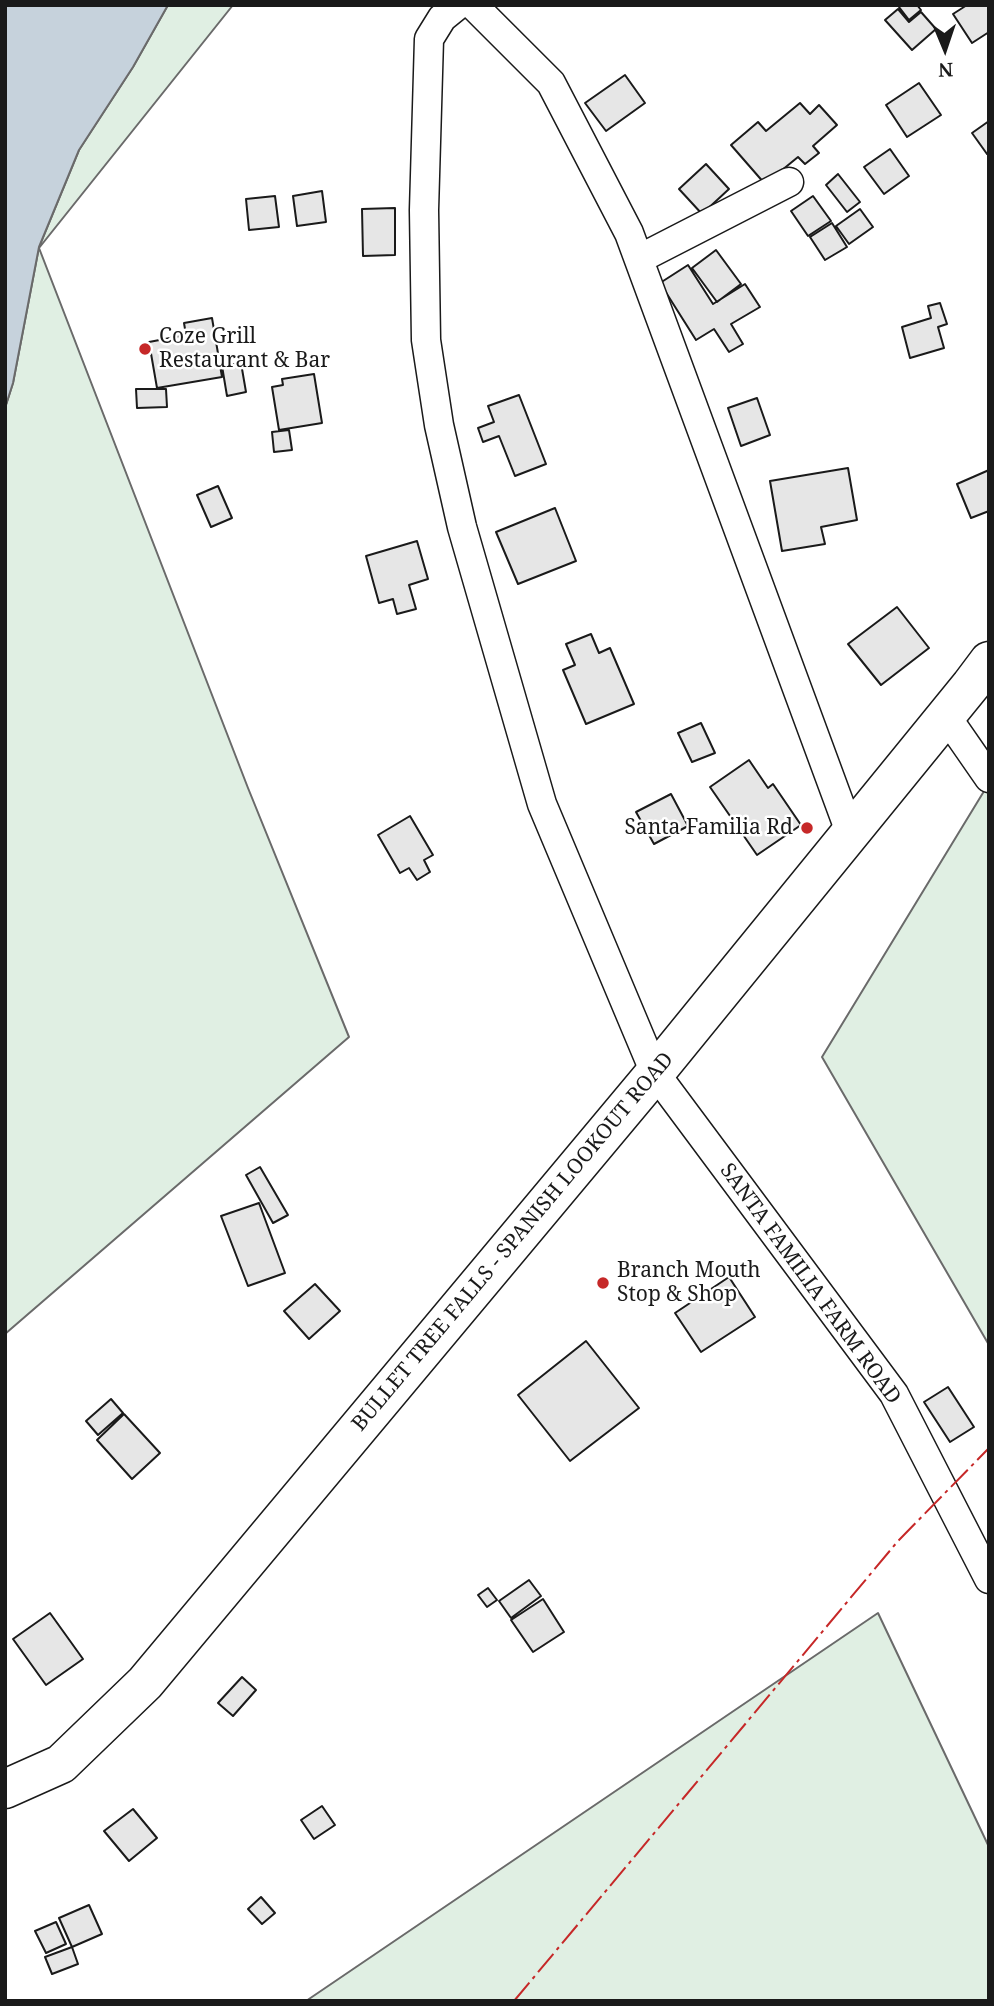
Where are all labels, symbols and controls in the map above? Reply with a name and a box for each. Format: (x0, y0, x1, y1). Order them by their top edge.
north arrow (910, 14, 980, 84)
text: N (938, 57, 954, 83)
place label: Coze Grill Restaurant & Bar (159, 324, 330, 374)
marker: Coze Grill Restaurant & Bar (137, 341, 153, 357)
place label: Santa Familia Rd (624, 815, 793, 841)
marker: Santa Familia Rd (799, 820, 815, 836)
street label: BULLET TREE FALLS - SPANISH LOOKOUT ROAD (347, 1048, 679, 1436)
street label: SANTA FAMILIA FARM ROAD (714, 1159, 906, 1409)
place label: Branch Mouth Stop & Shop (617, 1258, 761, 1308)
marker: Branch Mouth Stop & Shop (595, 1275, 611, 1291)

